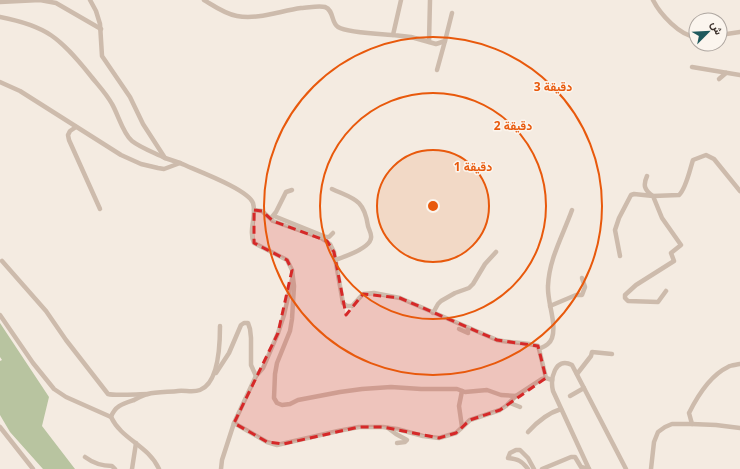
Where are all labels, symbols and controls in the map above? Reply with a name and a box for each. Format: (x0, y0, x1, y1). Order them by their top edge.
north arrow (688, 12, 728, 52)
text: ش (708, 19, 727, 37)
text: 3 دقيقة (534, 78, 572, 95)
text: 2 دقيقة (494, 117, 532, 134)
text: 1 دقيقة (454, 158, 492, 175)
centre of rings (426, 199, 440, 213)

